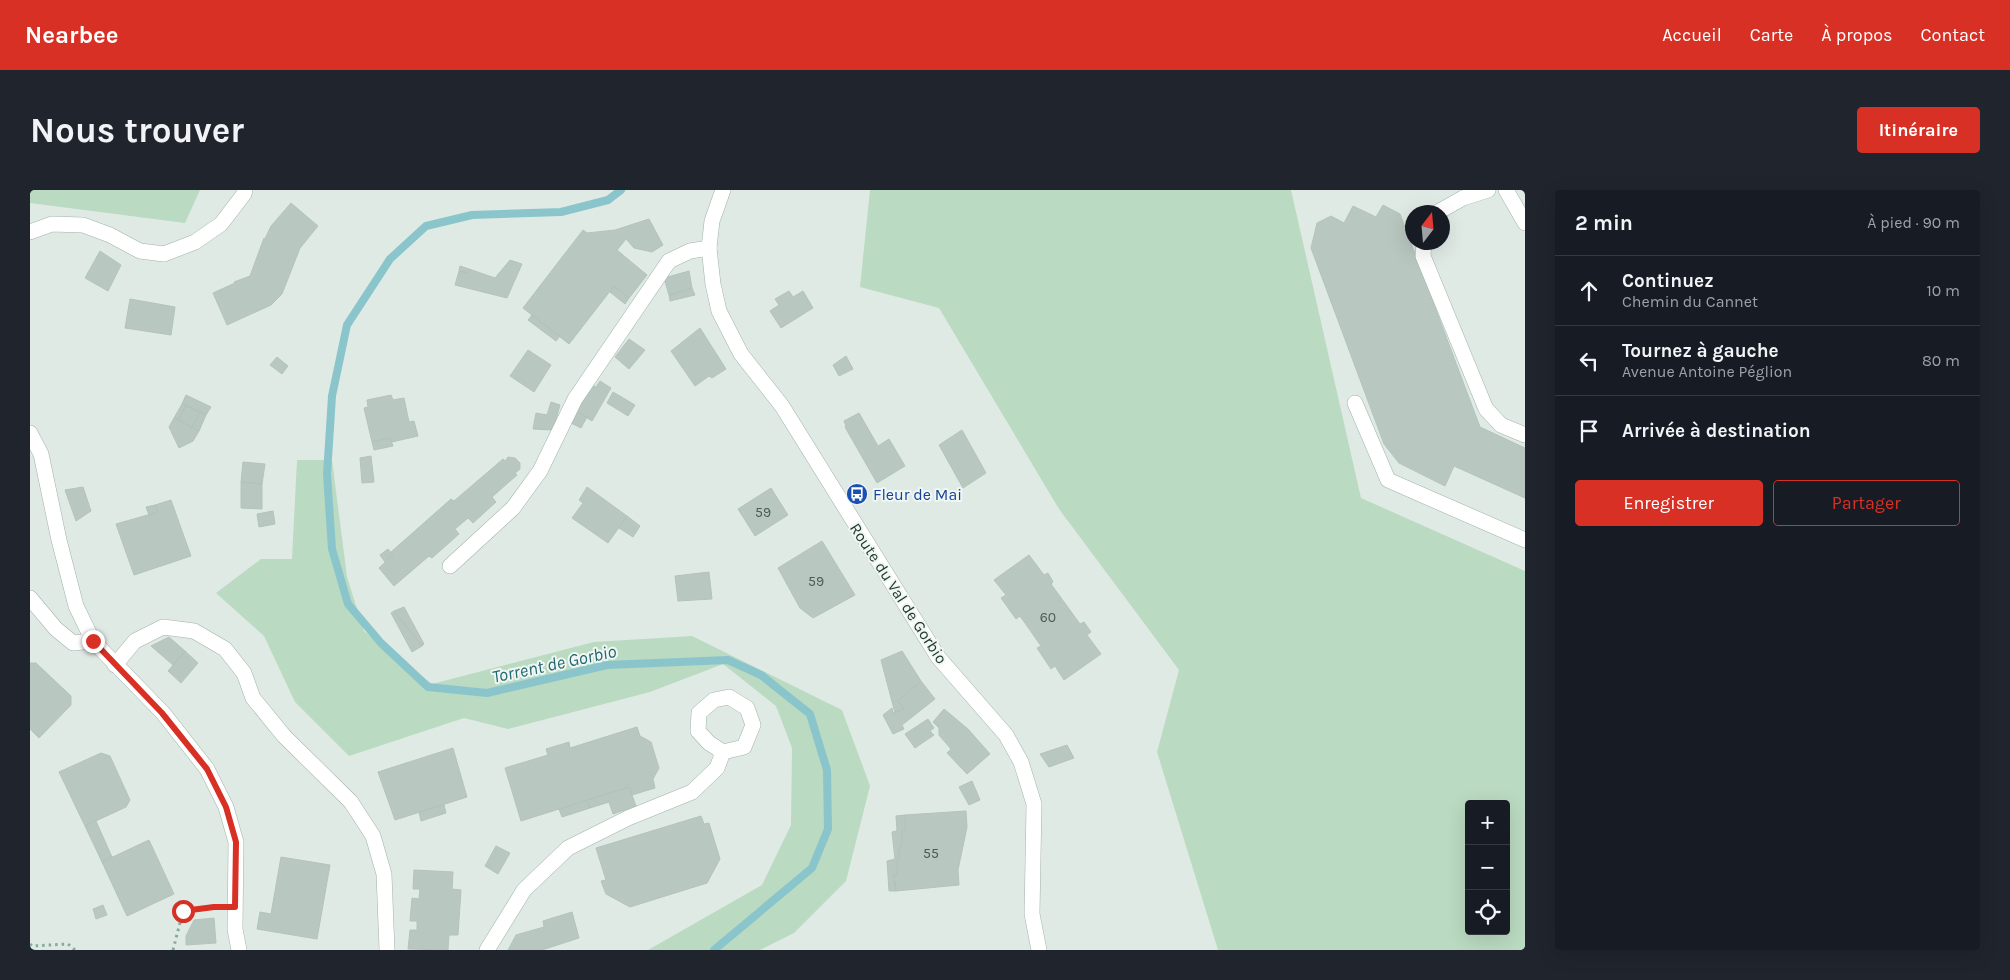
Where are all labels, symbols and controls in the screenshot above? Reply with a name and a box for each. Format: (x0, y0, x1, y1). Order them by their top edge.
text: Nearbee (25, 21, 119, 49)
text: Accueil (1662, 24, 1722, 46)
text: Carte (1750, 24, 1793, 46)
text: À propos (1821, 24, 1893, 46)
text: Contact (1921, 24, 1985, 46)
button: Itinéraire (1857, 107, 1980, 153)
text: Nous trouver (30, 110, 244, 151)
north arrow (1405, 205, 1450, 250)
text: 2 min (1575, 211, 1633, 235)
text: À pied · 90 m (1867, 213, 1960, 232)
text: Continuez (1622, 270, 1714, 292)
icon: ahead (1575, 277, 1603, 305)
text: 10 m (1926, 281, 1960, 300)
text: Chemin du Cannet (1622, 292, 1758, 311)
text: Tournez à gauche (1622, 340, 1779, 362)
icon: left (1575, 347, 1603, 375)
text: 80 m (1922, 351, 1960, 370)
text: Avenue Antoine Péglion (1622, 362, 1792, 381)
icon: arrive (1575, 417, 1603, 445)
text: Arrivée à destination (1622, 420, 1811, 442)
button: Enregistrer (1575, 480, 1763, 526)
button: Partager (1773, 480, 1960, 526)
bus stop icon: Fleur de Mai (845, 482, 869, 506)
place label: Fleur de Mai (873, 485, 962, 504)
house number: 59 (755, 504, 771, 521)
street label: Route du Val de Gorbio (846, 519, 951, 667)
house number: 59 (808, 573, 824, 590)
house number: 60 (1040, 609, 1056, 626)
route end (82, 630, 105, 653)
water label: Torrent de Gorbio (490, 640, 618, 688)
map controls (1465, 800, 1510, 935)
button: + (1465, 800, 1510, 845)
house number: 55 (923, 845, 939, 862)
button: − (1465, 845, 1510, 890)
button: locate (1465, 890, 1510, 935)
route start (172, 900, 195, 923)

